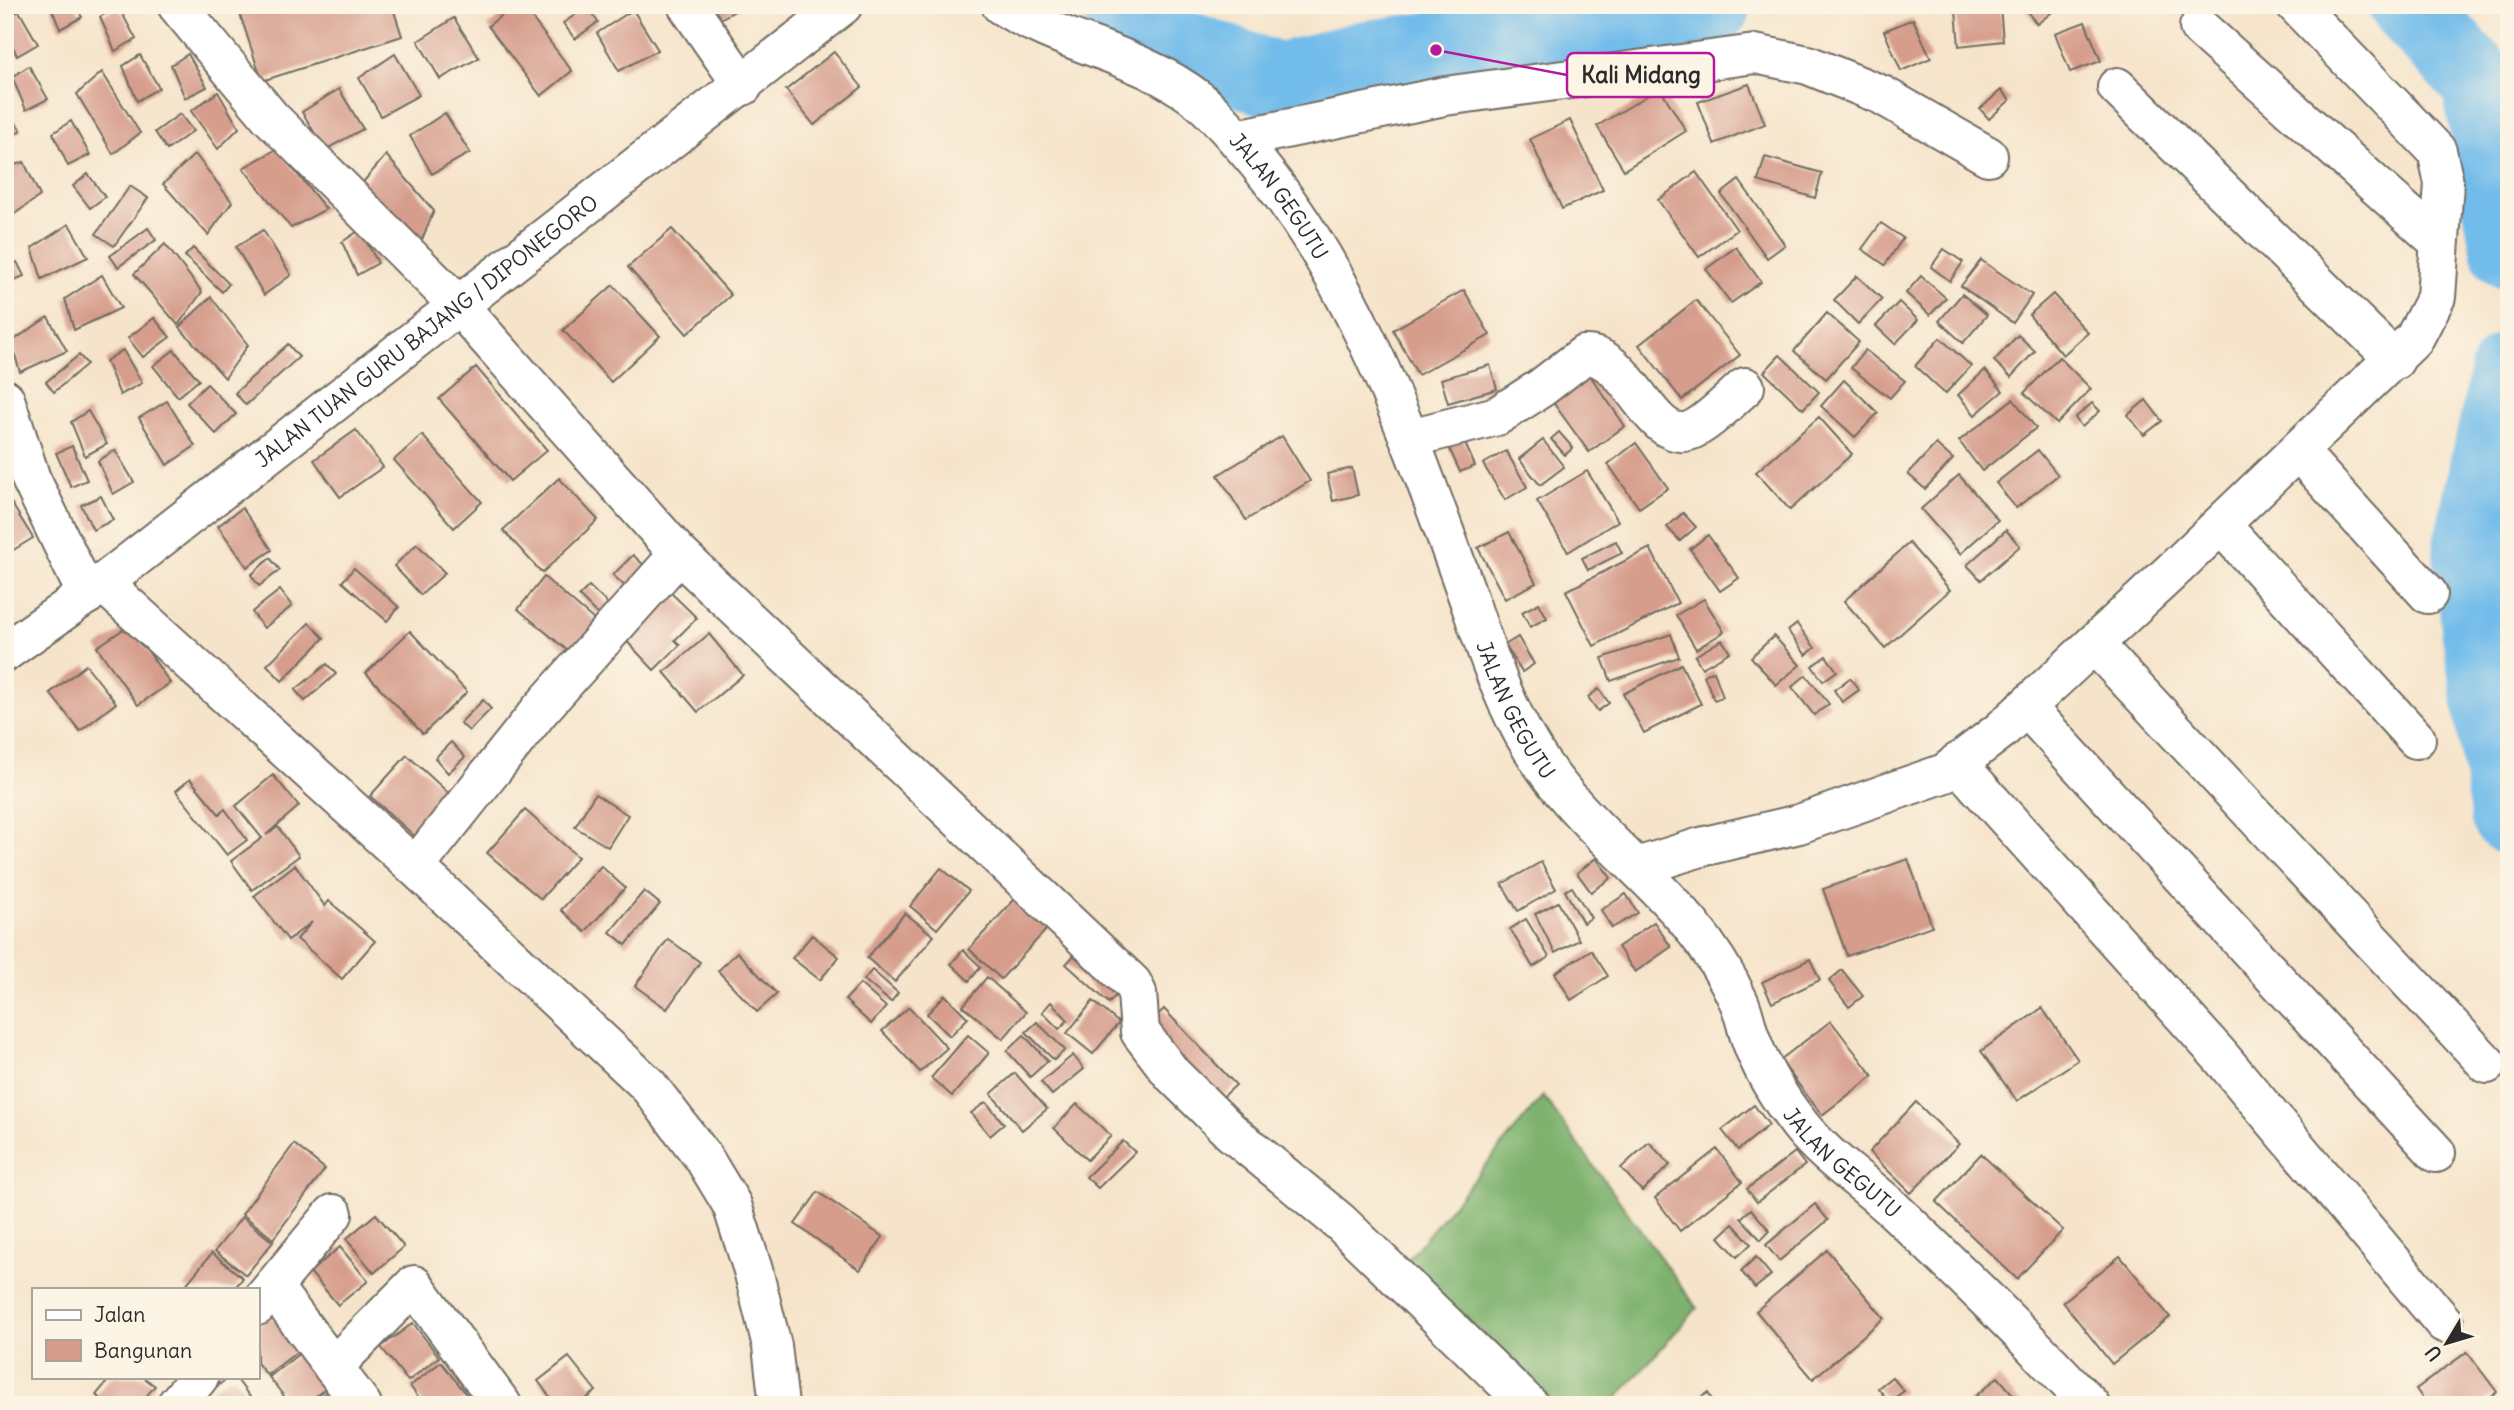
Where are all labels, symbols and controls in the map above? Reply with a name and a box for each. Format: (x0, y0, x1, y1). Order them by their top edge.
callout: Kali Midang (1567, 53, 1714, 97)
text: Kali Midang (1581, 60, 1701, 89)
street label: JALAN GEGUTU (1224, 127, 1335, 264)
street label: JALAN TUAN GURU BAJANG / DIPONEGORO (249, 188, 603, 473)
street label: JALAN GEGUTU (1471, 637, 1562, 784)
street label: JALAN GEGUTU (1778, 1102, 1907, 1223)
legend (32, 1288, 259, 1378)
text: Jalan (94, 1301, 145, 1328)
north arrow (2412, 1308, 2482, 1378)
text: Bangunan (94, 1337, 192, 1364)
text: U (2420, 1341, 2447, 1366)

